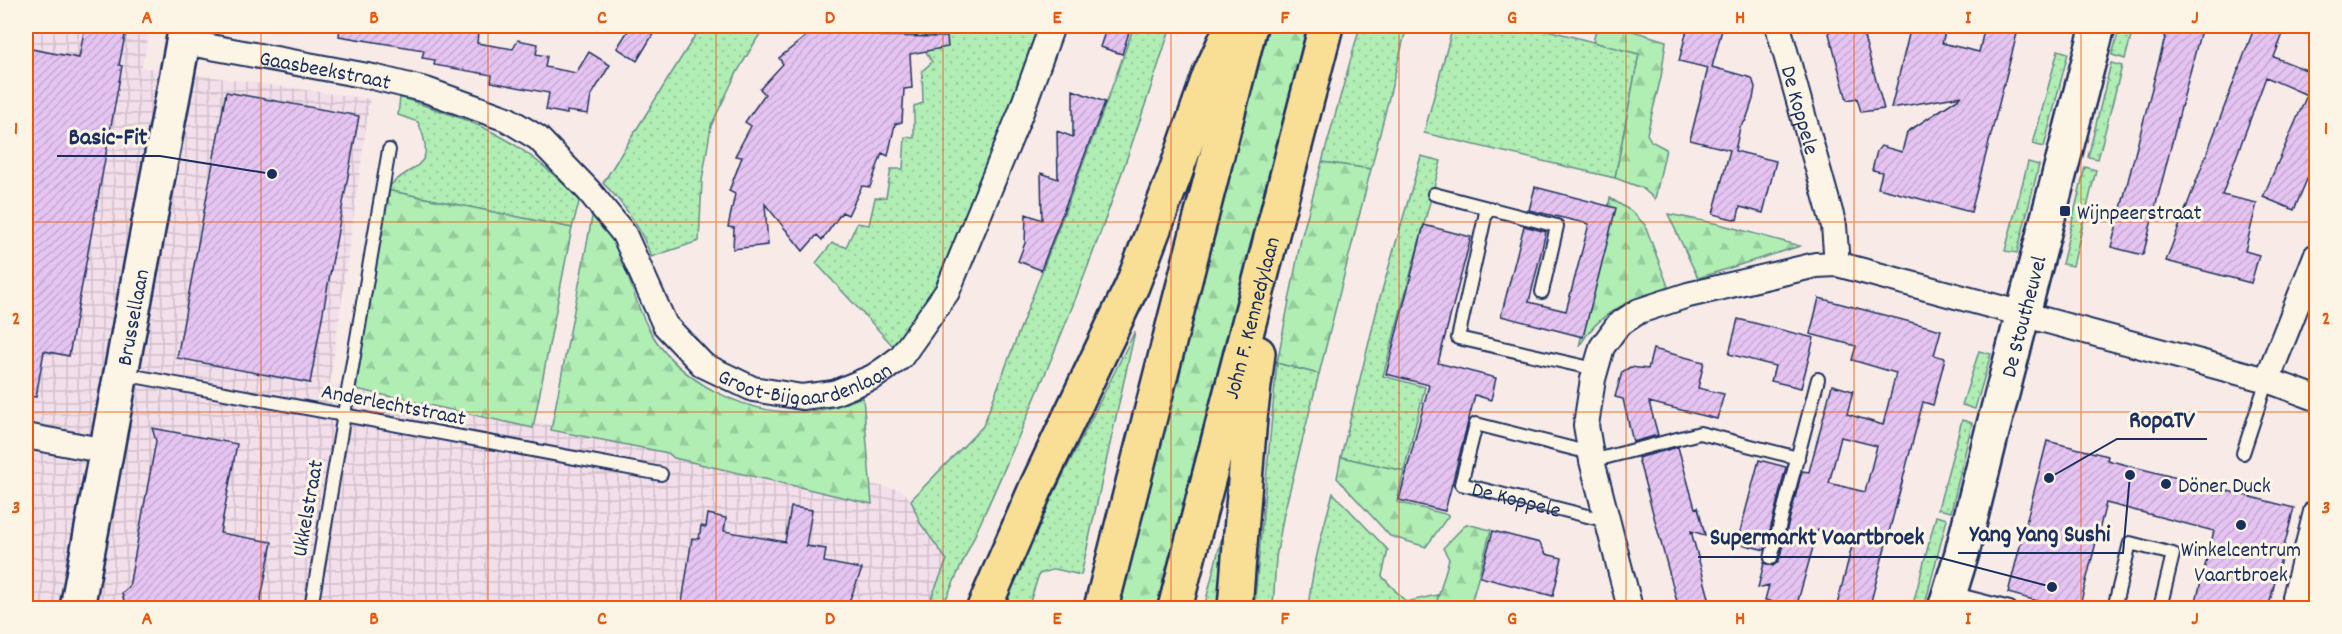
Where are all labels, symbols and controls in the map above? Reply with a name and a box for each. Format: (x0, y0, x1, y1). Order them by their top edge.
text: A (142, 5, 153, 33)
text: B (369, 5, 379, 33)
text: C (597, 5, 607, 33)
text: D (825, 5, 836, 33)
text: E (1052, 5, 1062, 33)
text: F (1281, 5, 1291, 33)
text: G (1507, 5, 1517, 33)
text: H (1735, 5, 1745, 33)
text: I (1965, 5, 1972, 33)
text: J (2191, 5, 2199, 33)
street label: Gaasbeekstraat (257, 44, 394, 100)
street label: De Koppele (1771, 63, 1825, 159)
callout: Basic-Fit (57, 114, 160, 156)
text: 1 (14, 116, 18, 144)
text: 1 (2324, 116, 2328, 144)
text: Basic-Fit (69, 122, 148, 156)
place label: Wijnpeerstraat (2077, 199, 2202, 230)
marker: Wijnpeerstraat (2058, 204, 2072, 218)
street label: John F. Kennedylaan (1218, 234, 1290, 403)
street label: De Stoutheuvel (1995, 253, 2056, 381)
street label: Brussellaan (111, 267, 159, 369)
text: 2 (12, 306, 20, 334)
text: 2 (2322, 306, 2330, 334)
street label: Groot-Bijgaardenlaan (713, 346, 893, 382)
text: Groot-Bijgaardenlaan (712, 356, 899, 416)
street label: Anderlechtstraat (318, 377, 468, 436)
callout: RopaTV (2117, 397, 2207, 439)
text: RopaTV (2129, 405, 2195, 439)
street label: Ukkelstraat (286, 458, 333, 559)
place label: Döner Duck (2178, 472, 2271, 503)
street label: De Koppele (1468, 475, 1564, 528)
marker: Döner Duck (2159, 477, 2173, 491)
text: 3 (12, 495, 20, 523)
text: 3 (2322, 495, 2330, 523)
callout: Yang Yang Sushi (1958, 511, 2123, 553)
callout: Supermarkt Vaartbroek (1698, 515, 1937, 557)
marker: Winkelcentrum Vaartbroek (2234, 518, 2248, 532)
text: Yang Yang Sushi (1969, 519, 2111, 553)
text: Supermarkt Vaartbroek (1710, 522, 1924, 556)
place label: Winkelcentrum Vaartbroek (2181, 536, 2301, 592)
text: A (142, 606, 153, 634)
text: B (369, 606, 379, 634)
text: C (597, 606, 607, 634)
text: D (825, 606, 836, 634)
text: E (1052, 606, 1062, 634)
text: F (1281, 606, 1291, 634)
text: G (1507, 606, 1517, 634)
text: H (1735, 606, 1745, 634)
text: I (1965, 606, 1972, 634)
text: J (2191, 606, 2199, 634)

